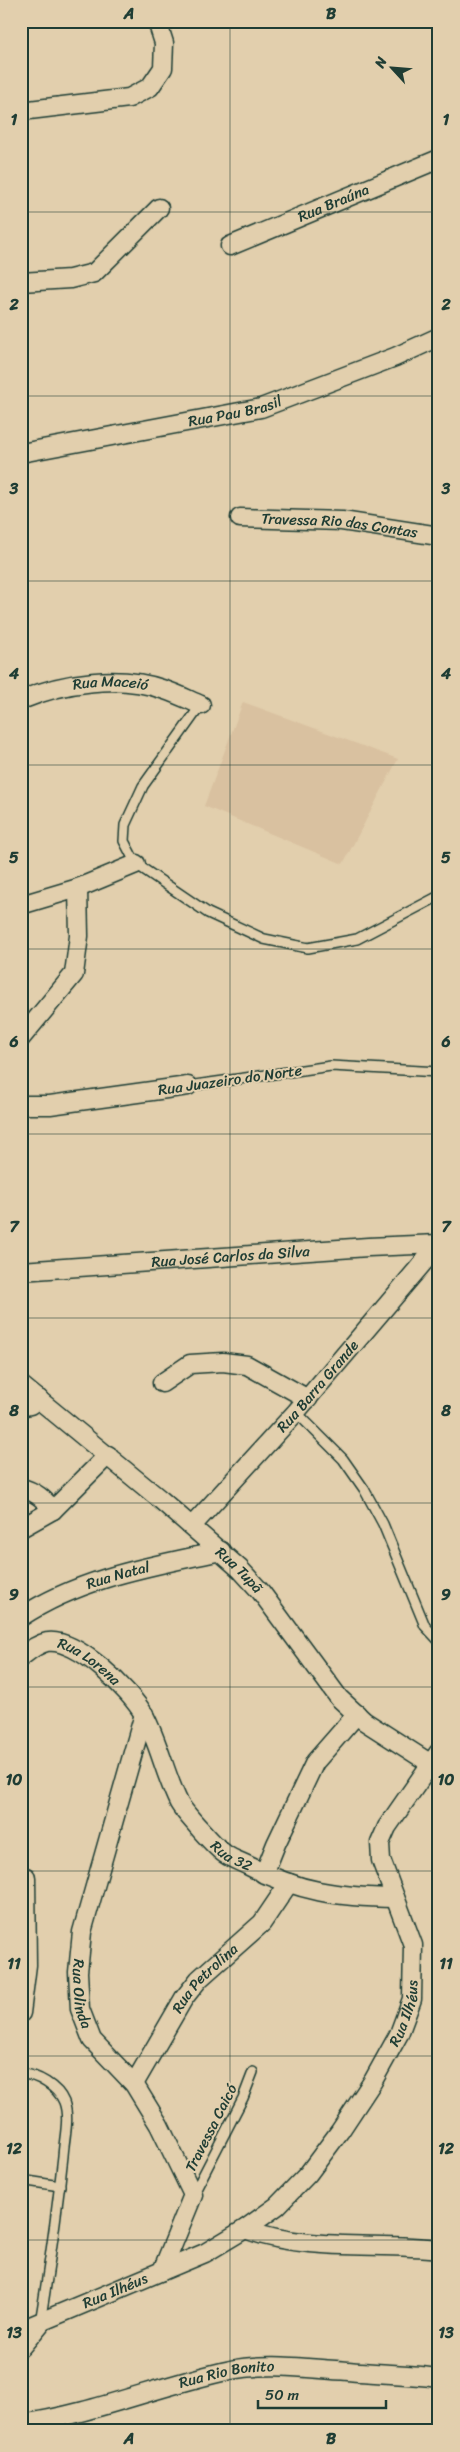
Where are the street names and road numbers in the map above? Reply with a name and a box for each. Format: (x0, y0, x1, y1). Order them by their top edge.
street label: Rua Braúna (294, 176, 374, 229)
street label: Rua Pau Brasil (186, 388, 286, 434)
street label: Travessa Rio das Contas (261, 506, 420, 546)
street label: Rua Maceió (71, 668, 151, 698)
street label: Rua Juazeiro do Norte (156, 1057, 304, 1103)
street label: Rua José Carlos da Silva (150, 1238, 311, 1275)
street label: Rua Barra Grande (270, 1334, 365, 1439)
street label: Rua Tupã (209, 1540, 270, 1600)
street label: Rua Natal (83, 1554, 153, 1597)
street label: Rua Lorena (54, 1630, 127, 1692)
street label: Rua 32 (204, 1834, 257, 1879)
street label: Rua Petrolina (165, 1937, 244, 2018)
street label: Rua Olinda (65, 1958, 100, 2033)
street label: Rua Ilhéus (382, 1979, 425, 2051)
street label: Travessa Caicó (178, 2079, 245, 2177)
street label: Rua Ilhéus (78, 2265, 153, 2316)
street label: Rua Rio Bonito (176, 2353, 275, 2396)

